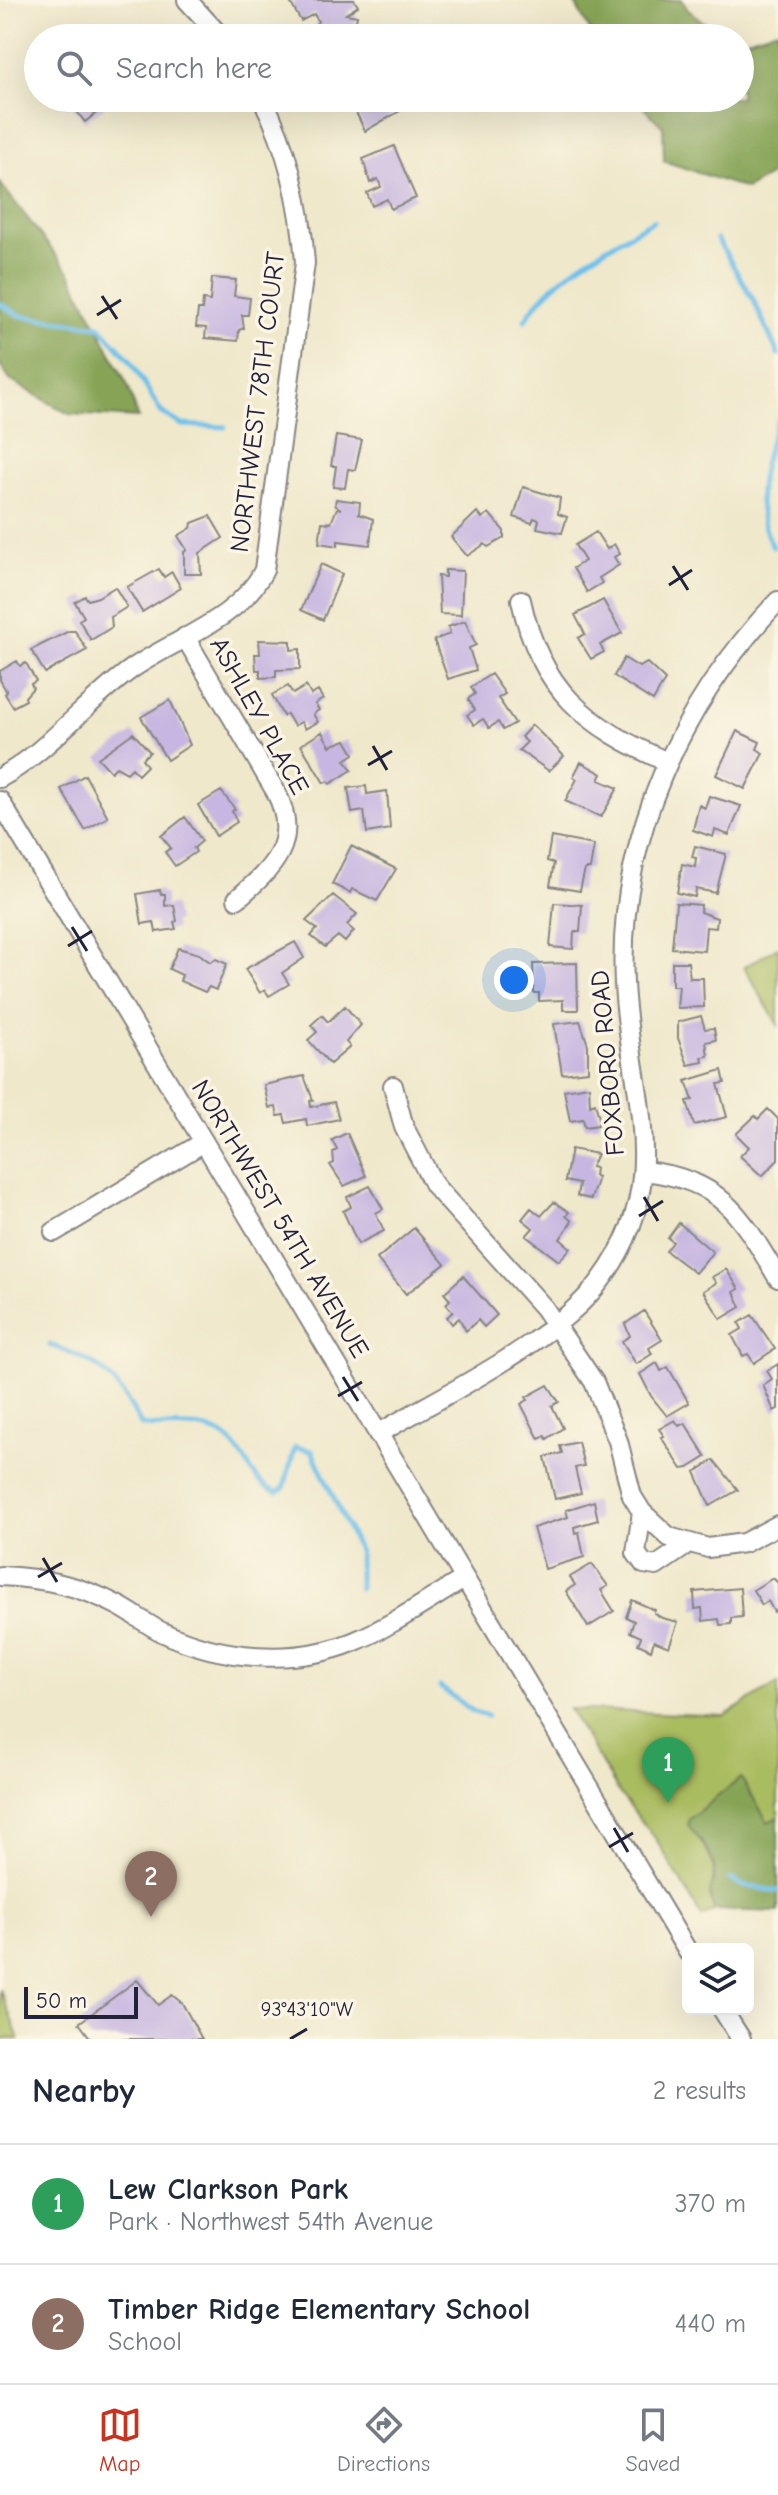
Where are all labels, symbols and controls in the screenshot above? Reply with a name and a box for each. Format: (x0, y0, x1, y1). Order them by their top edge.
search box (24, 24, 754, 112)
icon: search (52, 46, 96, 90)
text: Search here (116, 51, 272, 86)
street label: NORTHWEST 78TH COURT (225, 249, 291, 554)
street label: ASHLEY PLACE (203, 632, 315, 800)
your location (494, 960, 534, 1000)
street label: FOXBORO ROAD (585, 969, 631, 1157)
street label: NORTHWEST 54TH AVENUE (185, 1075, 375, 1363)
pin: 1 (642, 1737, 694, 1803)
pin: 2 (125, 1851, 177, 1917)
map controls (682, 1943, 754, 2015)
button: layers (682, 1943, 754, 2015)
scale bar (24, 1983, 138, 2019)
text: 50 m (36, 1988, 87, 2014)
text: 93°43'10"W (261, 1998, 354, 2021)
text: Nearby (32, 2071, 135, 2111)
text: 2 results (653, 2076, 746, 2106)
text: Lew Clarkson Park (108, 2172, 348, 2207)
text: 1 (53, 2189, 63, 2219)
text: 370 m (675, 2189, 746, 2219)
text: Park · Northwest 54th Avenue (108, 2207, 433, 2237)
text: Timber Ridge Elementary School (108, 2292, 530, 2327)
text: 2 (52, 2309, 64, 2339)
text: 440 m (675, 2309, 746, 2339)
text: School (108, 2327, 182, 2357)
tab: Map (98, 2403, 142, 2477)
tab: Directions (337, 2403, 430, 2477)
tab: Saved (625, 2403, 680, 2477)

